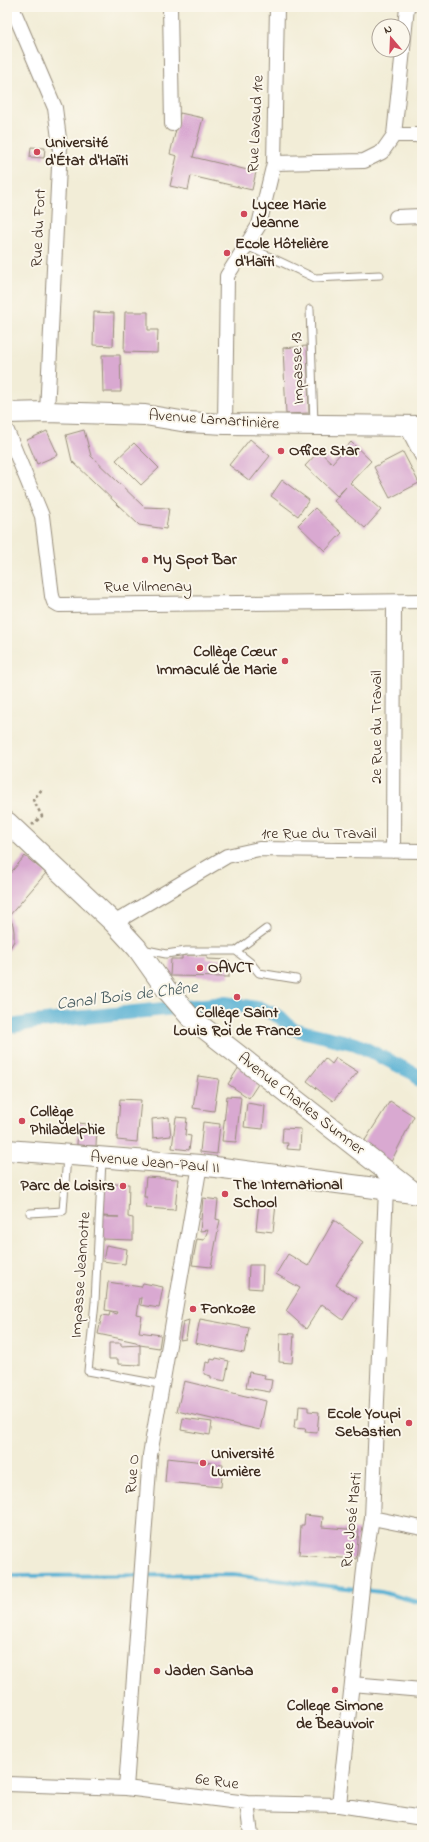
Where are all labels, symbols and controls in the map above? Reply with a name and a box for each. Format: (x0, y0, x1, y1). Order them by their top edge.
north arrow (371, 18, 411, 58)
text: N (382, 21, 394, 38)
street label: Rue Lavaud 1re (241, 74, 271, 173)
place label: Université d'État d'Haïti (45, 131, 129, 173)
marker: Université d'État d'Haïti (32, 147, 42, 157)
street label: Rue du Fort (25, 187, 53, 268)
place label: Lycee Marie Jeanne (252, 193, 327, 235)
marker: Lycee Marie Jeanne (239, 209, 249, 219)
place label: Ecole Hôtelière d'Haïti (235, 232, 329, 274)
marker: Ecole Hôtelière d'Haïti (222, 248, 232, 258)
street label: Impasse 13 (285, 331, 311, 405)
street label: Avenue Lamartinière (148, 403, 281, 437)
place label: Office Star (289, 439, 360, 463)
marker: Office Star (276, 446, 286, 456)
place label: My Spot Bar (153, 548, 238, 573)
marker: My Spot Bar (140, 555, 150, 565)
street label: Rue Vilmenay (104, 575, 192, 599)
place label: Collège Cœur Immaculé de Marie (156, 640, 278, 682)
marker: Collège Cœur Immaculé de Marie (280, 656, 290, 666)
street label: 2e Rue du Travail (365, 670, 389, 784)
street label: 1re Rue du Travail (261, 822, 377, 846)
place label: OAVCT (208, 956, 255, 980)
marker: OAVCT (195, 963, 205, 973)
water label: Canal Bois de Chêne (55, 975, 200, 1017)
marker: Collège Saint Louis Roi de France (232, 992, 242, 1002)
place label: Collège Saint Louis Roi de France (173, 1001, 302, 1043)
street label: Avenue Charles Sumner (232, 1047, 370, 1161)
place label: Collège Philadelphie (30, 1100, 106, 1142)
marker: Collège Philadelphie (17, 1116, 27, 1126)
street label: Avenue Jean-Paul II (89, 1145, 221, 1181)
place label: The International School (233, 1173, 343, 1215)
place label: Parc de Loisirs (21, 1174, 115, 1198)
marker: Parc de Loisirs (118, 1181, 128, 1191)
marker: The International School (220, 1189, 230, 1199)
street label: Impasse Jeannotte (65, 1210, 97, 1339)
place label: Fonkoze (200, 1297, 256, 1321)
marker: Fonkoze (188, 1304, 198, 1314)
place label: Ecole Youpi Sebastien (327, 1402, 401, 1444)
marker: Ecole Youpi Sebastien (404, 1418, 414, 1428)
place label: Université Lumière (211, 1442, 275, 1484)
street label: Rue O (119, 1453, 147, 1495)
marker: Université Lumière (198, 1458, 208, 1468)
street label: Rue José Marti (335, 1471, 369, 1569)
place label: Jaden Sanba (165, 1659, 254, 1683)
marker: Jaden Sanba (152, 1666, 162, 1676)
marker: College Simone de Beauvoir (330, 1685, 340, 1695)
place label: College Simone de Beauvoir (287, 1694, 384, 1736)
street label: 6e Rue (194, 1767, 241, 1797)

